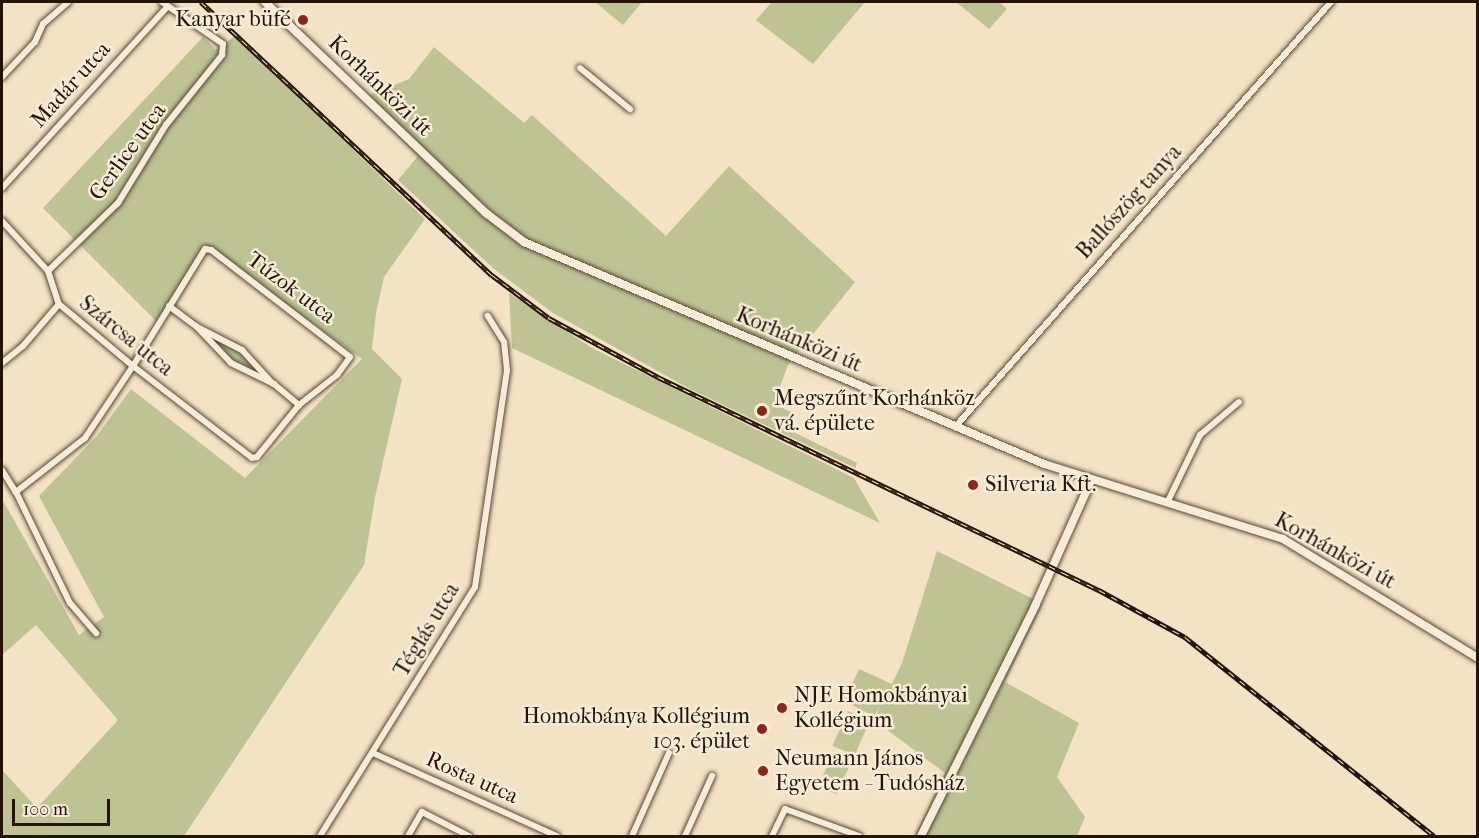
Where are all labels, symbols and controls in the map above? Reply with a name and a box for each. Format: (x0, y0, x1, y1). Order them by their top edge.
place label: Kanyar büfé (175, 7, 291, 33)
marker: Kanyar büfé (296, 13, 310, 27)
street label: Korhánközi út (323, 30, 437, 142)
street label: Madár utca (26, 37, 116, 133)
street label: Gerlice utca (84, 98, 172, 206)
street label: Ballószög tanya (1071, 139, 1187, 265)
street label: Túzok utca (242, 246, 340, 330)
street label: Szárcsa utca (74, 290, 178, 382)
street label: Korhánközi út (732, 302, 866, 378)
place label: Megszűnt Korhánköz vá. épülete (774, 385, 975, 436)
marker: Megszűnt Korhánköz vá. épülete (755, 404, 769, 418)
place label: Silveria Kft. (985, 472, 1096, 498)
marker: Silveria Kft. (966, 478, 980, 492)
street label: Korhánközi út (1270, 507, 1400, 595)
street label: Téglás utca (389, 578, 465, 682)
place label: NJE Homokbányai Kollégium (794, 682, 968, 734)
marker: NJE Homokbányai Kollégium (775, 701, 789, 715)
place label: Homokbánya Kollégium 103. épület (523, 703, 750, 754)
marker: Homokbánya Kollégium 103. épület (755, 722, 769, 736)
place label: Neumann János Egyetem - Tudósház (775, 745, 965, 796)
street label: Rosta utca (422, 746, 522, 810)
marker: Neumann János Egyetem - Tudósház (756, 764, 770, 778)
scale bar (15, 787, 112, 825)
text: 100 m (23, 799, 68, 820)

